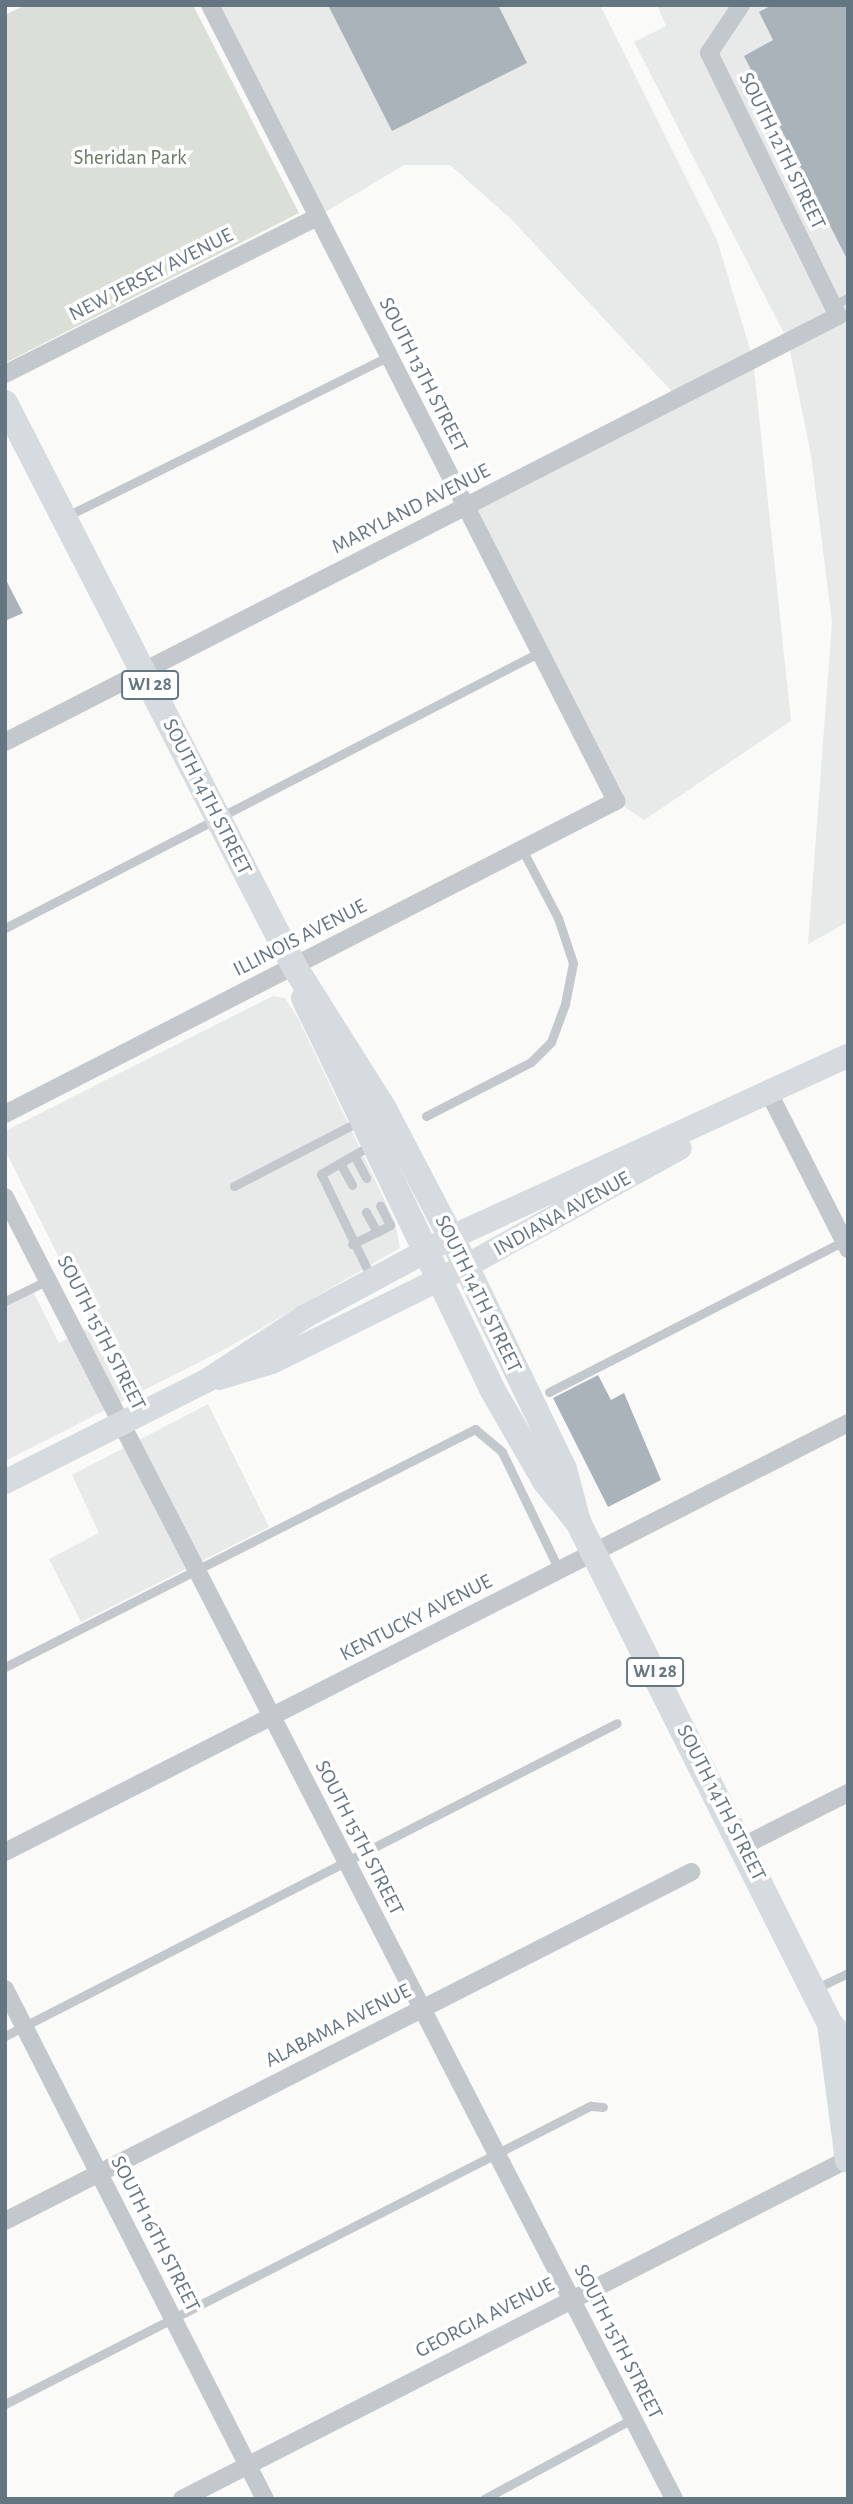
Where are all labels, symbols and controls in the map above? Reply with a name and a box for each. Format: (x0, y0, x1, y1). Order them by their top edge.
street label: SOUTH 12TH STREET (733, 68, 831, 234)
park label: Sheridan Park (73, 145, 187, 171)
street label: NEW JERSEY AVENUE (65, 223, 237, 327)
street label: SOUTH 13TH STREET (373, 293, 473, 457)
street label: MARYLAND AVENUE (328, 458, 494, 560)
road number: WI 28 (120, 670, 180, 700)
street label: SOUTH 14TH STREET (157, 715, 257, 879)
street label: ILLINOIS AVENUE (229, 894, 371, 982)
street label: INDIANA AVENUE (489, 1166, 635, 1262)
street label: SOUTH 14TH STREET (429, 1211, 527, 1377)
street label: SOUTH 15TH STREET (51, 1251, 151, 1415)
street label: KENTUCKY AVENUE (336, 1569, 496, 1667)
road number: WI 28 (625, 1656, 685, 1688)
street label: SOUTH 14TH STREET (671, 1721, 771, 1885)
street label: SOUTH 15TH STREET (309, 1756, 409, 1920)
street label: ALABAMA AVENUE (261, 1978, 415, 2074)
street label: SOUTH 16TH STREET (105, 2152, 205, 2316)
street label: SOUTH 15TH STREET (568, 2260, 668, 2424)
street label: GEORGIA AVENUE (411, 2272, 559, 2364)

